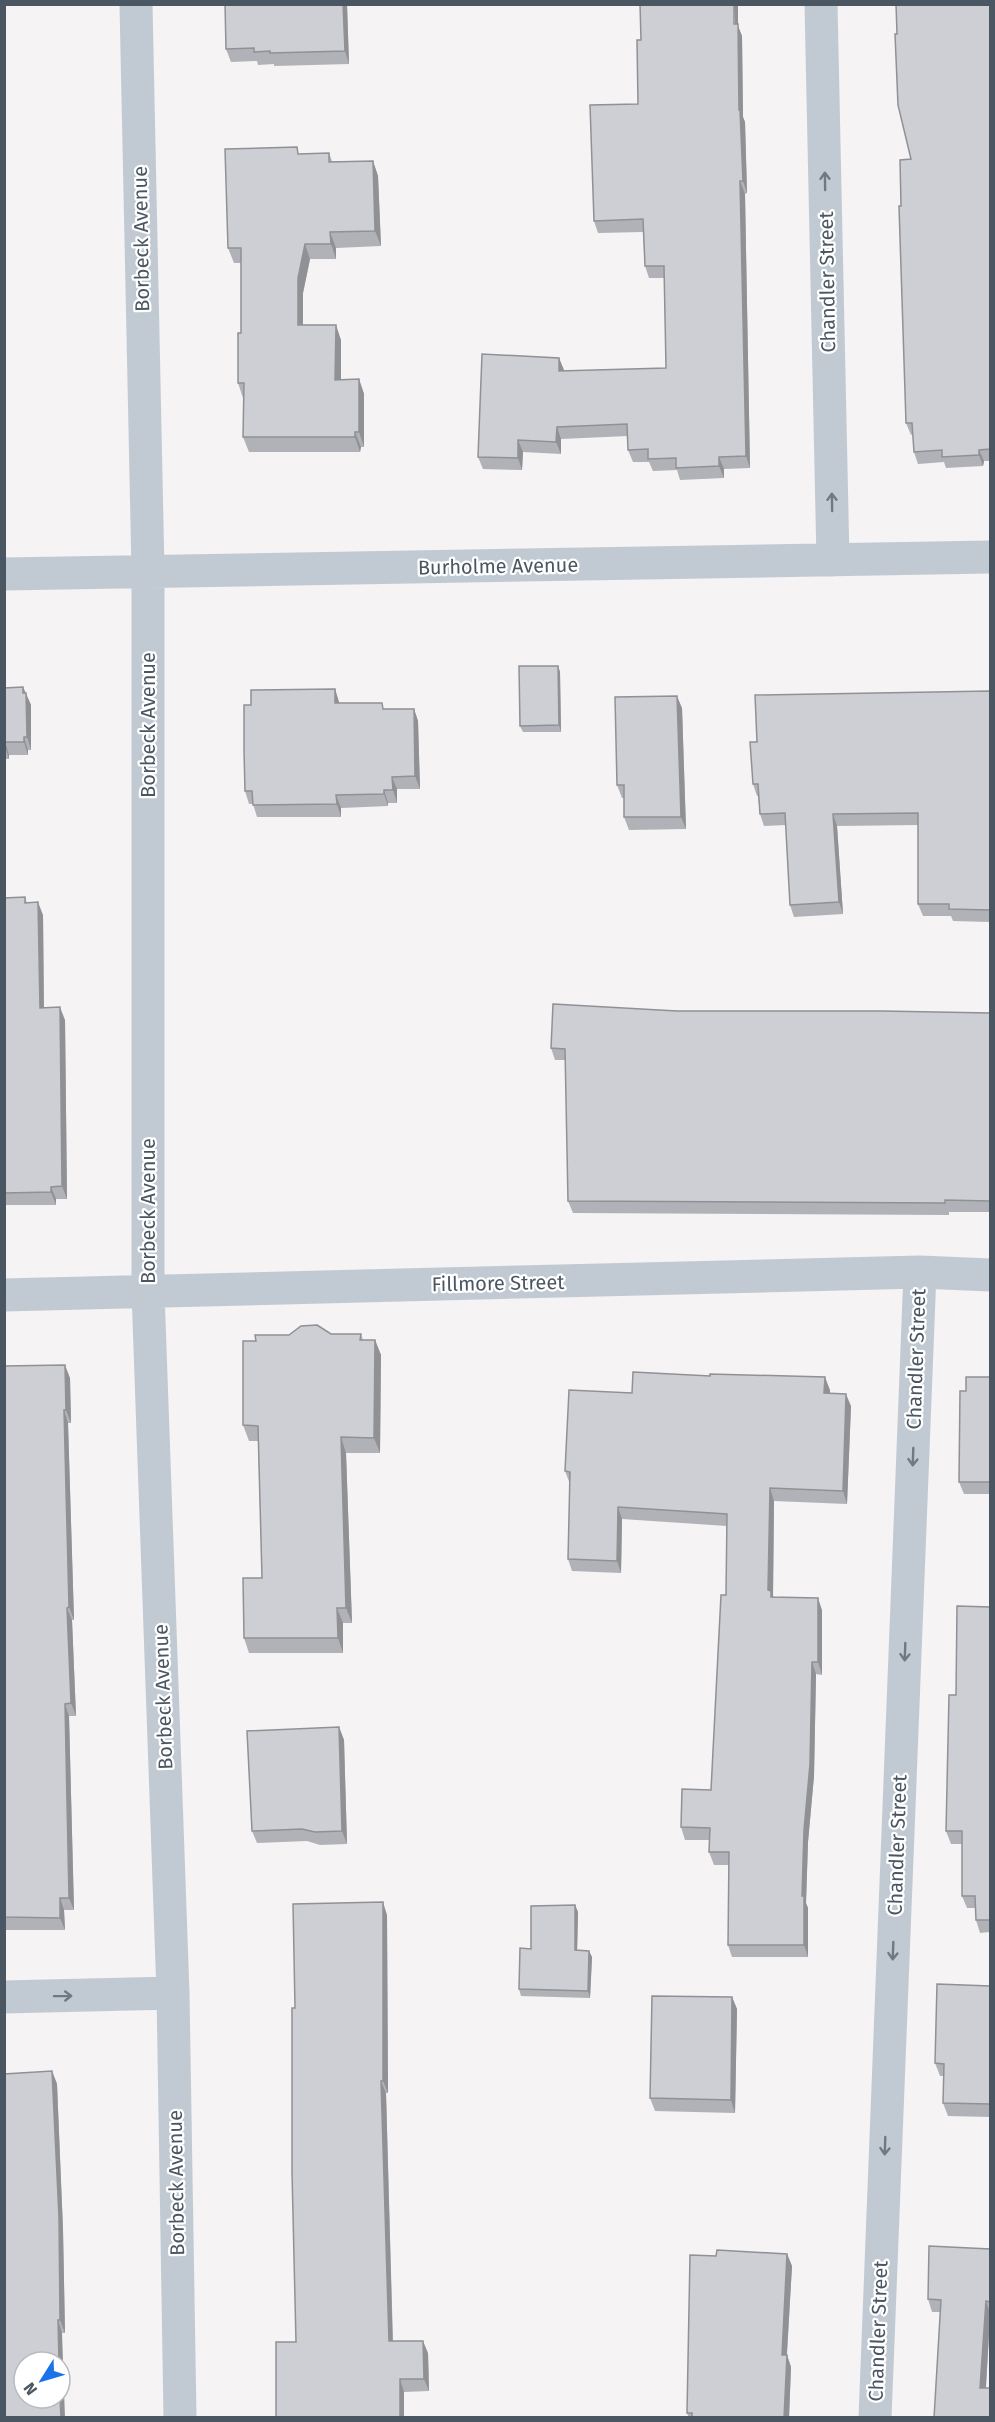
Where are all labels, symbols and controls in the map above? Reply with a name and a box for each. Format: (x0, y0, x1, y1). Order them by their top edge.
street label: Borbeck Avenue (128, 166, 154, 312)
one-way arrow (819, 171, 831, 191)
street label: Chandler Street (814, 210, 840, 353)
one-way arrow (826, 492, 838, 512)
street label: Burholme Avenue (418, 553, 578, 579)
street label: Borbeck Avenue (136, 652, 160, 798)
street label: Borbeck Avenue (136, 1138, 160, 1284)
street label: Fillmore Street (431, 1270, 565, 1296)
street label: Chandler Street (902, 1287, 930, 1430)
one-way arrow (907, 1446, 918, 1466)
street label: Borbeck Avenue (148, 1624, 178, 1770)
one-way arrow (899, 1641, 910, 1661)
street label: Chandler Street (883, 1773, 911, 1916)
one-way arrow (888, 1941, 899, 1961)
one-way arrow (52, 1990, 72, 2001)
street label: Borbeck Avenue (163, 2110, 189, 2256)
one-way arrow (880, 2136, 891, 2156)
street label: Chandler Street (864, 2259, 892, 2402)
north arrow (12, 2350, 72, 2410)
text: N (20, 2379, 41, 2399)

